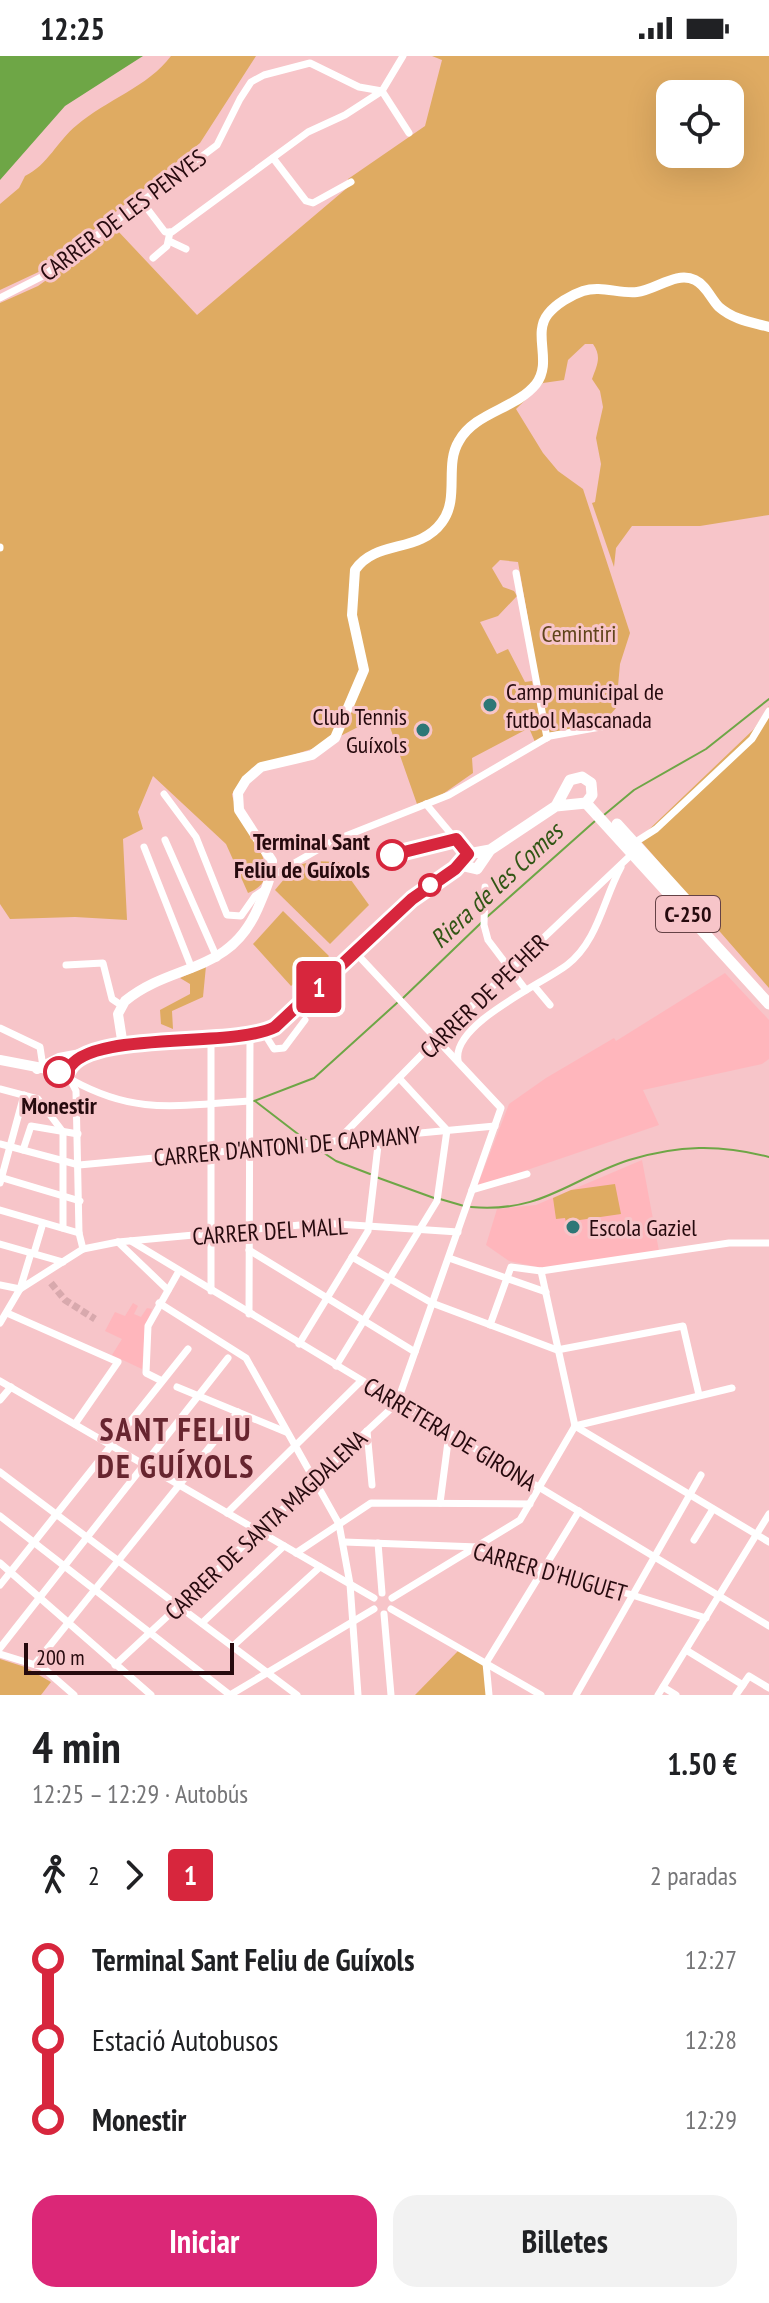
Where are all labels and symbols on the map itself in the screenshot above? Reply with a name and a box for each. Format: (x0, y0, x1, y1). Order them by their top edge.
street label: CARRER DE LES PENYES (33, 142, 213, 288)
park label: Cemintiri (541, 618, 617, 649)
place label: Camp municipal de futbol Mascanada (506, 676, 664, 735)
marker: Camp municipal de futbol Mascanada (481, 696, 499, 714)
place label: Club Tennis Guíxols (313, 701, 407, 760)
marker: Club Tennis Guíxols (414, 721, 432, 739)
water label: Riera de les Comes (423, 814, 571, 955)
place label: Terminal Sant Feliu de Guíxols (234, 826, 370, 885)
marker: Terminal Sant Feliu de Guíxols (377, 840, 407, 870)
unlabelled marker (419, 874, 441, 896)
road number: C-250 (656, 896, 720, 932)
street label: CARRER DE PECHER (413, 927, 555, 1065)
line badge: 1 (293, 961, 345, 1013)
marker: Monestir (44, 1057, 74, 1087)
place label: Monestir (21, 1090, 98, 1121)
street label: CARRER D'ANTONI DE CAPMANY (152, 1119, 422, 1173)
street label: CARRER DEL MALL (191, 1210, 349, 1252)
place label: Escola Gaziel (589, 1212, 697, 1243)
marker: Escola Gaziel (564, 1218, 582, 1236)
street label: CARRETERA DE GIRONA (358, 1370, 543, 1498)
district label: SANT FELIU DE GUÍXOLS (97, 1408, 255, 1487)
street label: CARRER DE SANTA MAGDALENA (158, 1423, 374, 1627)
street label: CARRER D'HUGUET (470, 1535, 631, 1609)
scale bar (24, 1639, 234, 1675)

